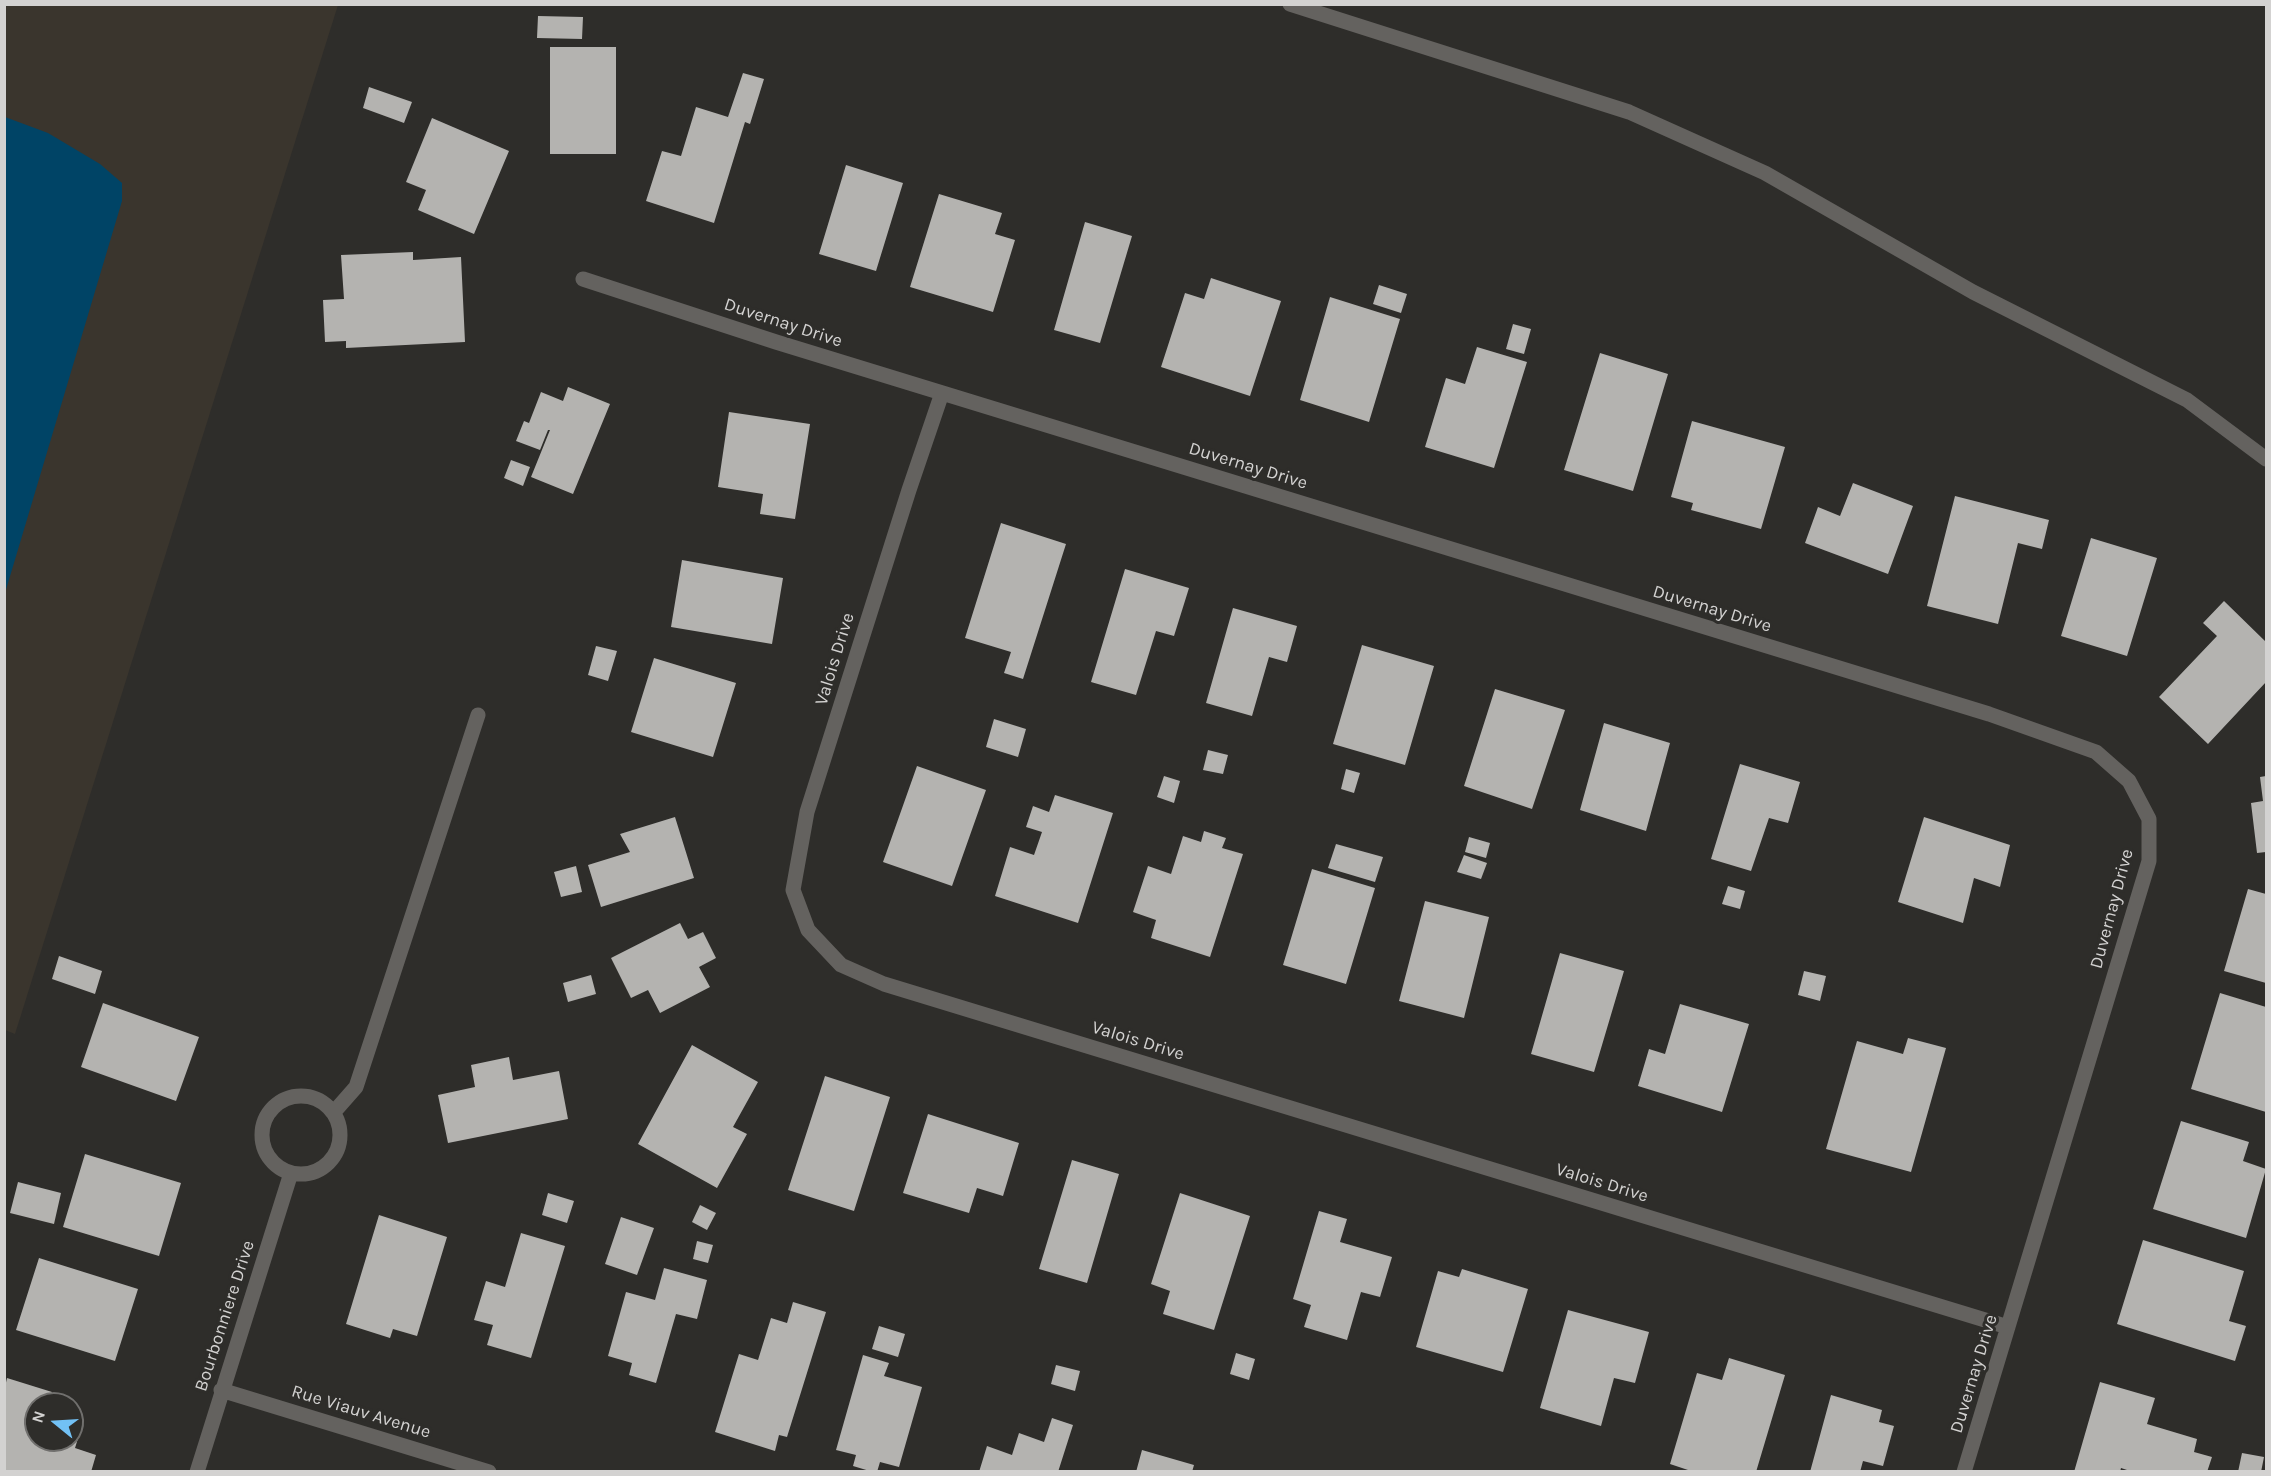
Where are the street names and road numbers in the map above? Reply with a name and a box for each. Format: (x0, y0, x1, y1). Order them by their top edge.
street label: Duvernay Drive (721, 294, 845, 352)
street label: Duvernay Drive (1186, 438, 1310, 494)
street label: Duvernay Drive (1650, 581, 1774, 637)
street label: Valois Drive (811, 610, 859, 708)
street label: Duvernay Drive (2086, 847, 2138, 971)
street label: Valois Drive (1089, 1017, 1187, 1065)
street label: Valois Drive (1553, 1159, 1651, 1207)
street label: Bourbonniere Drive (190, 1238, 260, 1394)
street label: Duvernay Drive (1946, 1312, 2002, 1436)
street label: Rue Viauv Avenue (289, 1381, 433, 1443)

